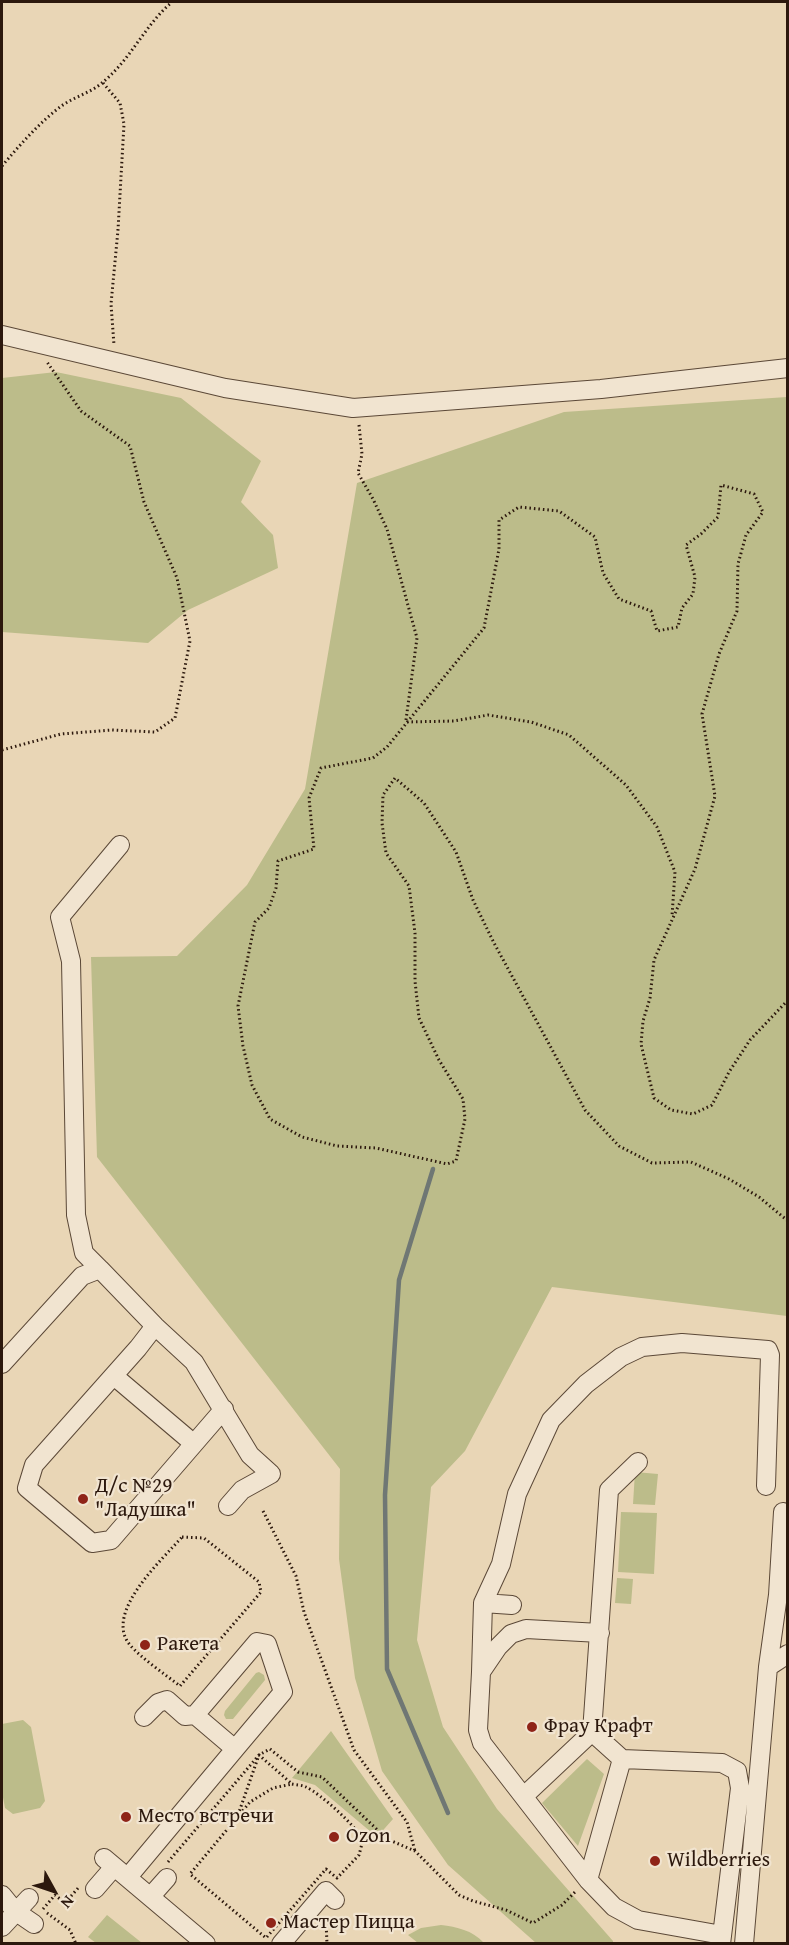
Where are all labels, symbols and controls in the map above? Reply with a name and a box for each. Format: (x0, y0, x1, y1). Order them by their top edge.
place label: Д/с №29 "Ладушка" (95, 1474, 196, 1524)
marker: Д/с №29 "Ладушка" (76, 1492, 90, 1506)
place label: Ракета (157, 1632, 219, 1658)
marker: Ракета (138, 1638, 152, 1652)
place label: Фрау Крафт (544, 1714, 653, 1740)
marker: Фрау Крафт (525, 1720, 539, 1734)
place label: Место встречи (138, 1804, 274, 1830)
marker: Место встречи (119, 1810, 133, 1824)
place label: Ozon (346, 1824, 390, 1850)
marker: Ozon (327, 1830, 341, 1844)
place label: Wildberries (667, 1848, 770, 1874)
marker: Wildberries (648, 1854, 662, 1868)
north arrow (24, 1861, 84, 1921)
text: N (55, 1891, 80, 1914)
place label: Мастер Пицца (283, 1910, 415, 1936)
marker: Мастер Пицца (264, 1916, 278, 1930)

